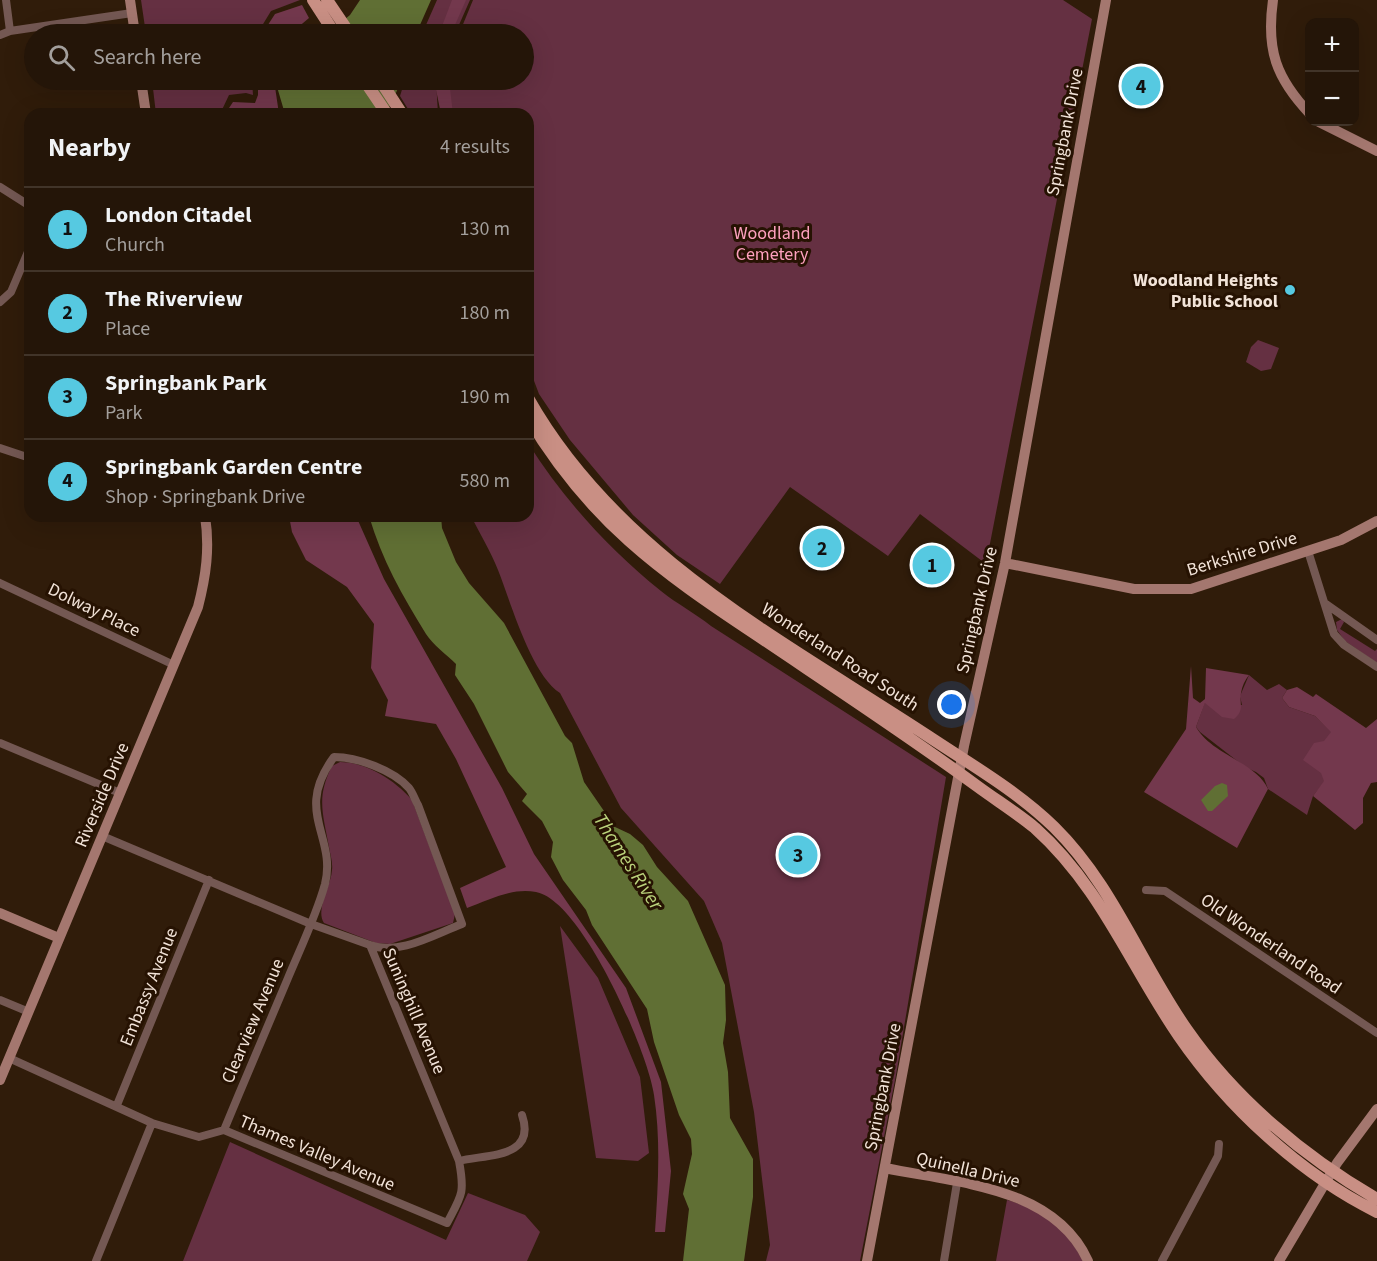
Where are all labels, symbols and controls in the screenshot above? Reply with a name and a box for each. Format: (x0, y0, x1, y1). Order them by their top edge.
map controls (1305, 18, 1359, 126)
button: + (1305, 18, 1359, 72)
search box (24, 24, 534, 90)
icon: search (45, 41, 78, 74)
text: Search here (93, 41, 201, 73)
pin: 4 (1122, 64, 1160, 109)
street label: Springbank Drive (1040, 66, 1090, 198)
button: − (1305, 72, 1359, 126)
text: Nearby (48, 129, 131, 166)
text: 4 results (440, 133, 510, 161)
text: London Citadel (105, 199, 251, 231)
text: 1 (62, 215, 73, 243)
text: 130 m (460, 215, 510, 243)
park label: Woodland Cemetery (733, 221, 811, 267)
text: Church (105, 231, 165, 259)
place label: Woodland Heights Public School (1133, 268, 1278, 314)
text: The Riverview (105, 283, 243, 315)
marker: Woodland Heights Public School (1283, 283, 1297, 297)
text: 2 (62, 299, 73, 327)
text: 180 m (460, 299, 510, 327)
text: Place (105, 315, 150, 343)
text: Springbank Park (105, 367, 267, 399)
text: 3 (62, 383, 73, 411)
text: 190 m (460, 383, 510, 411)
text: Park (105, 399, 142, 427)
text: Springbank Garden Centre (105, 451, 362, 483)
text: 4 (62, 467, 73, 495)
text: 580 m (460, 467, 510, 495)
text: Shop · Springbank Drive (105, 483, 305, 511)
street label: Berkshire Drive (1184, 525, 1300, 583)
pin: 2 (802, 526, 842, 570)
pin: 1 (912, 542, 952, 588)
street label: Springbank Drive (950, 544, 1004, 676)
street label: Dolway Place (44, 577, 144, 643)
street label: Wonderland Road South (756, 597, 924, 717)
your location (937, 690, 966, 719)
street label: Riverside Drive (69, 739, 135, 851)
water label: Thames River (586, 808, 670, 917)
pin: 3 (778, 832, 818, 878)
street label: Old Wonderland Road (1196, 888, 1346, 1000)
street label: Embassy Avenue (114, 924, 184, 1050)
street label: Suninghill Avenue (376, 944, 452, 1078)
street label: Clearview Avenue (215, 955, 291, 1087)
street label: Springbank Drive (858, 1021, 908, 1153)
street label: Thames Valley Avenue (235, 1109, 399, 1197)
street label: Quinella Drive (914, 1146, 1022, 1194)

